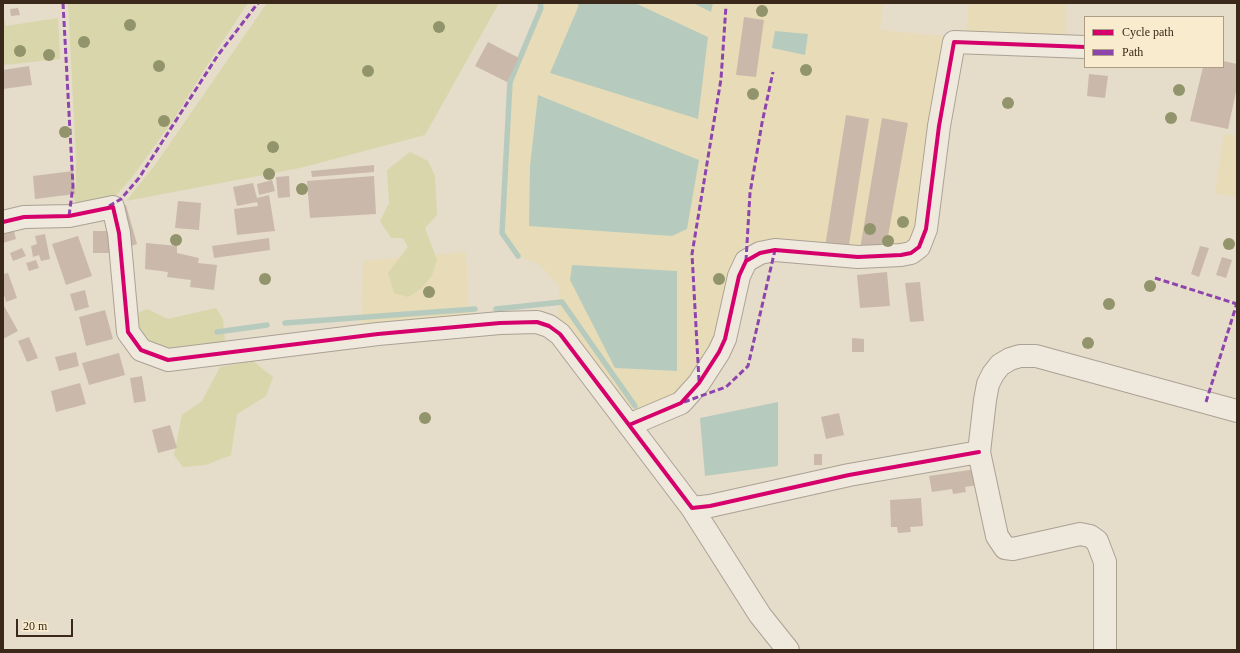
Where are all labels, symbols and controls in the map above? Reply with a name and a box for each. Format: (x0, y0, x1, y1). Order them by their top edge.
legend (1084, 16, 1224, 68)
text: Cycle path (1122, 25, 1174, 39)
text: Path (1122, 45, 1143, 59)
scale bar (18, 611, 75, 637)
text: 20 m (23, 619, 47, 633)

